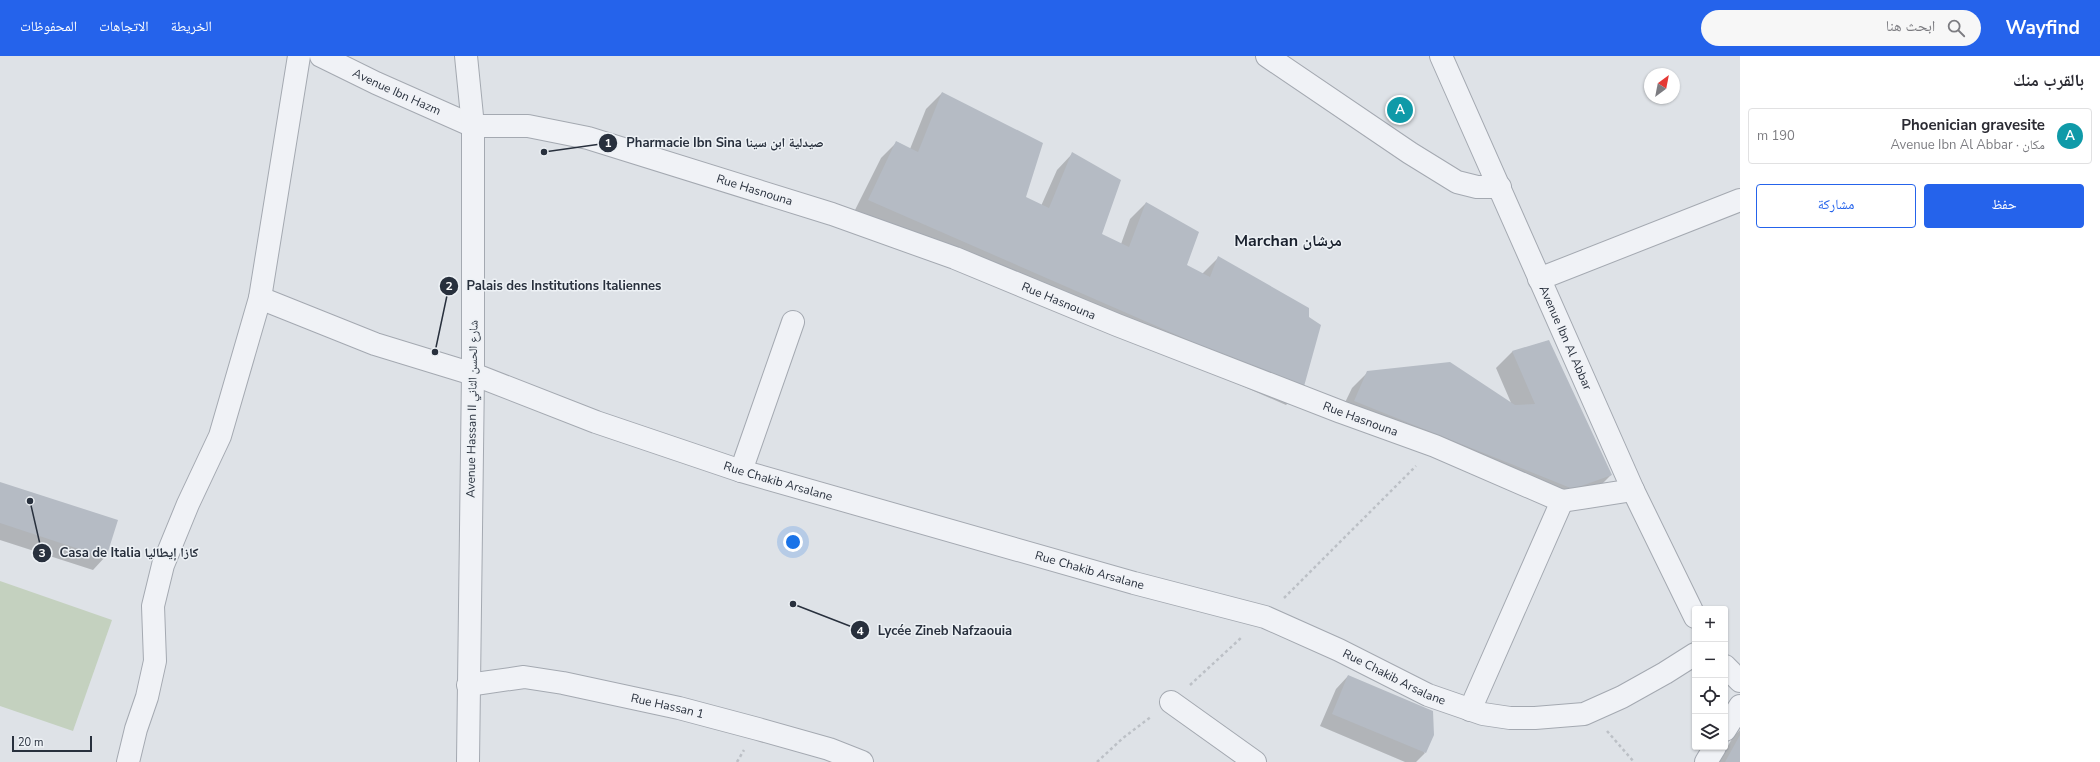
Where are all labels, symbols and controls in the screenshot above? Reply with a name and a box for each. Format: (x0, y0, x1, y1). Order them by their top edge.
search box (1701, 10, 1981, 46)
text: Wayfind (2005, 15, 2080, 41)
text: ابحث هنا (1886, 16, 1935, 36)
text: المحفوظات (20, 17, 77, 36)
text: الاتجاهات (99, 17, 149, 36)
text: الخريطة (171, 17, 212, 36)
icon: search (1945, 17, 1967, 39)
street label: Avenue Ibn Hazm (350, 65, 444, 119)
north arrow (1644, 68, 1680, 104)
text: بالقرب منك (2013, 69, 2084, 92)
pin: A (1387, 95, 1413, 125)
text: Phoenician gravesite (1901, 115, 2045, 135)
text: 190 m (1757, 127, 1795, 145)
text: A (2065, 127, 2075, 145)
callout: Pharmacie Ibn Sina صيدلية ابن سينا (598, 130, 831, 155)
text: Pharmacie Ibn Sina صيدلية ابن سينا (626, 134, 824, 152)
text: 1 (604, 135, 612, 151)
text: مكان · Avenue Ibn Al Abbar (1890, 136, 2045, 154)
street label: Rue Hasnouna (714, 170, 795, 209)
button: مشاركة (1756, 184, 1916, 228)
button: حفظ (1924, 184, 2084, 228)
district label: Marchan مرشان (1234, 230, 1342, 252)
callout: Palais des Institutions Italiennes (439, 273, 670, 298)
text: Palais des Institutions Italiennes (467, 277, 661, 295)
text: 2 (445, 278, 453, 294)
street label: Rue Hasnouna (1019, 278, 1098, 323)
street label: Avenue Ibn Al Abbar (1535, 283, 1596, 393)
street label: Avenue Hassan II شارع الحسن الثاني (462, 320, 484, 498)
street label: Rue Hasnouna (1321, 398, 1400, 440)
street label: Rue Chakib Arsalane (722, 458, 834, 505)
your location (783, 532, 803, 552)
callout: Casa de Italia كازا إيطاليا (32, 540, 207, 565)
text: Casa de Italia كازا إيطاليا (60, 544, 199, 562)
text: 3 (38, 545, 46, 561)
street label: Rue Chakib Arsalane (1033, 547, 1146, 593)
map controls (1692, 606, 1728, 750)
button: + (1692, 606, 1728, 642)
callout: Lycée Zineb Nafzaouia (850, 618, 1021, 643)
text: Lycée Zineb Nafzaouia (878, 622, 1012, 640)
text: 4 (856, 623, 864, 639)
button: − (1692, 642, 1728, 678)
street label: Rue Chakib Arsalane (1340, 645, 1448, 709)
button: locate (1692, 678, 1728, 714)
street label: Rue Hassan 1 (629, 690, 706, 722)
button: layers (1692, 714, 1728, 750)
scale bar (12, 734, 92, 753)
text: 20 m (18, 735, 43, 750)

